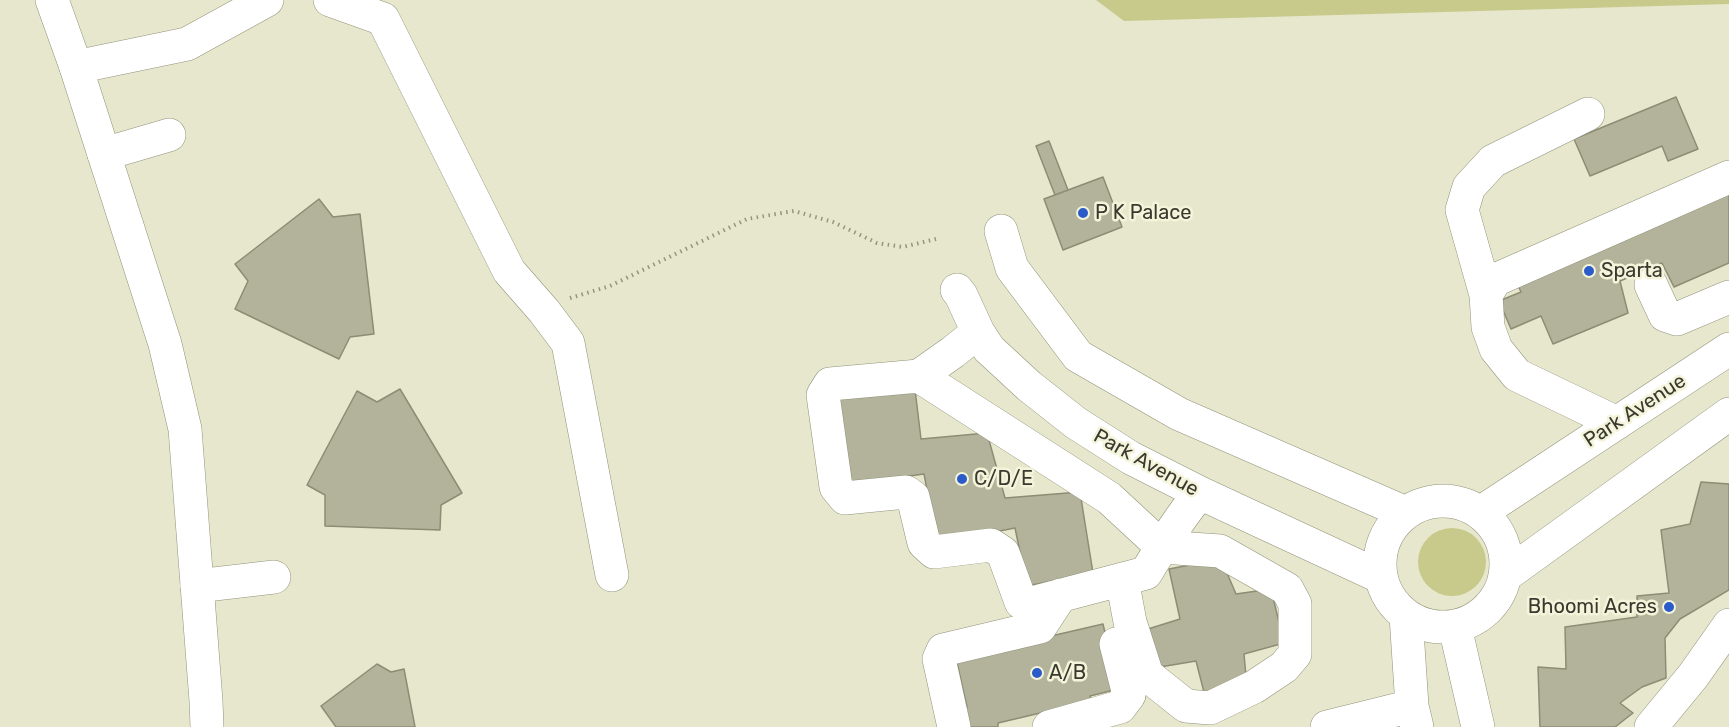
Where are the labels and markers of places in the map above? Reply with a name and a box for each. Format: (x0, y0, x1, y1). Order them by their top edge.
place label: P K Palace (1095, 201, 1191, 225)
marker: P K Palace (1076, 206, 1090, 220)
place label: Sparta (1601, 259, 1663, 283)
marker: Sparta (1582, 264, 1596, 278)
place label: C/D/E (974, 467, 1033, 491)
marker: C/D/E (955, 472, 969, 486)
place label: Bhoomi Acres (1528, 595, 1657, 619)
marker: Bhoomi Acres (1662, 600, 1676, 614)
place label: A/B (1049, 661, 1086, 685)
marker: A/B (1030, 666, 1044, 680)

